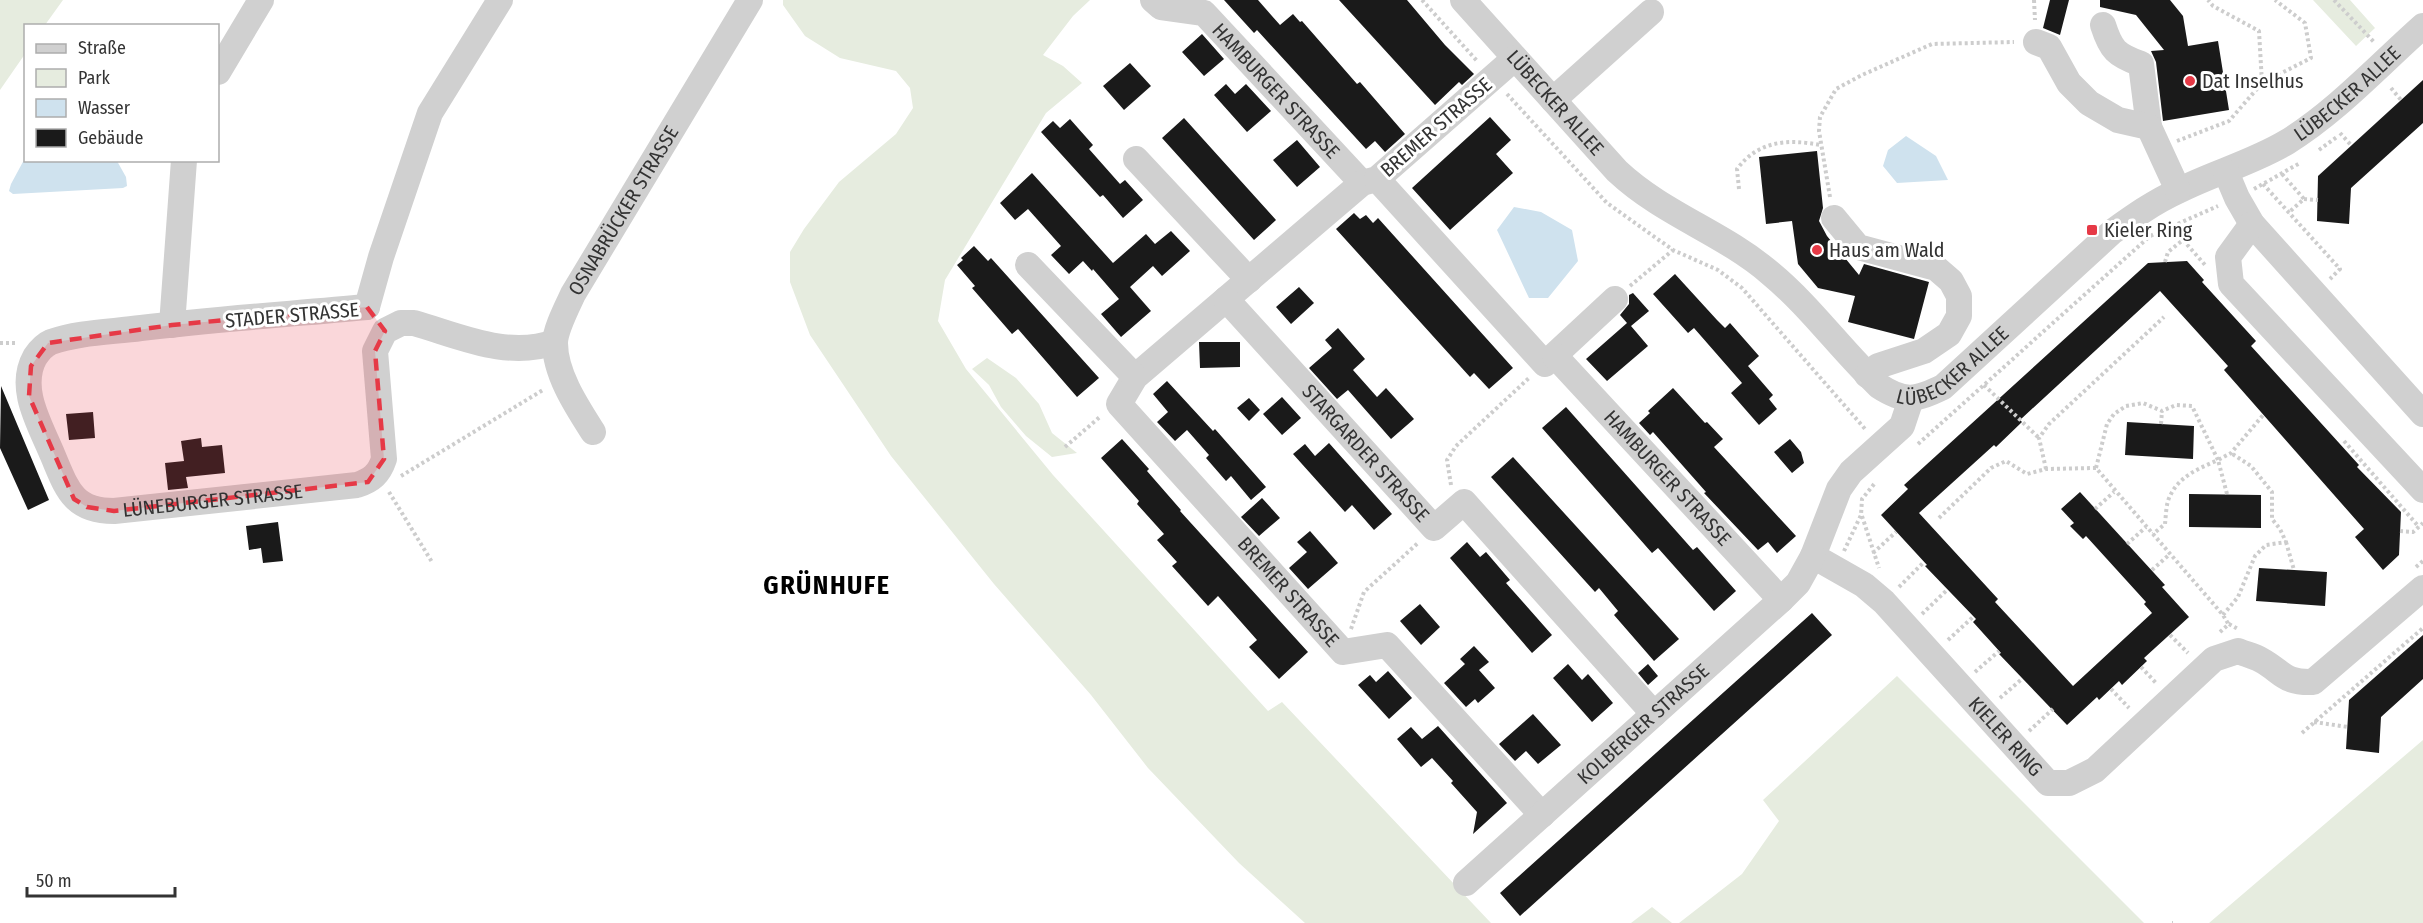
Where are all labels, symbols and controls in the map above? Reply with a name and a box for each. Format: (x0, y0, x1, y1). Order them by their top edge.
street label: HAMBURGER STRASSE (1207, 18, 1345, 163)
legend (24, 24, 219, 162)
text: Straße (78, 37, 126, 59)
street label: LÜBECKER ALLEE (2289, 41, 2405, 146)
street label: LÜBECKER ALLEE (1502, 45, 1609, 160)
text: Park (78, 67, 111, 89)
place label: Dat Inselhus (2202, 69, 2303, 93)
street label: BREMER STRASSE (1375, 72, 1497, 182)
marker: Dat Inselhus (2183, 74, 2197, 88)
text: Wasser (78, 97, 131, 119)
street label: OSNABRÜCKER STRASSE (563, 121, 683, 300)
text: Gebäude (78, 127, 144, 149)
place label: Kieler Ring (2104, 218, 2193, 242)
marker: Kieler Ring (2085, 223, 2099, 237)
place label: Haus am Wald (1829, 238, 1944, 262)
marker: Haus am Wald (1810, 243, 1824, 257)
street label: STADER STRASSE (224, 297, 360, 333)
street label: LÜBECKER ALLEE (1894, 321, 2013, 410)
street label: STARGARDER STRASSE (1297, 379, 1434, 527)
street label: HAMBURGER STRASSE (1599, 405, 1736, 551)
street label: LÜNEBURGER STRASSE (121, 479, 304, 522)
street label: BREMER STRASSE (1233, 532, 1344, 652)
district label: GRÜNHUFE (763, 570, 891, 601)
street label: KOLBERGER STRASSE (1572, 659, 1714, 789)
street label: KIELER RING (1964, 692, 2048, 781)
scale bar (27, 860, 176, 898)
text: 50 m (36, 870, 72, 892)

